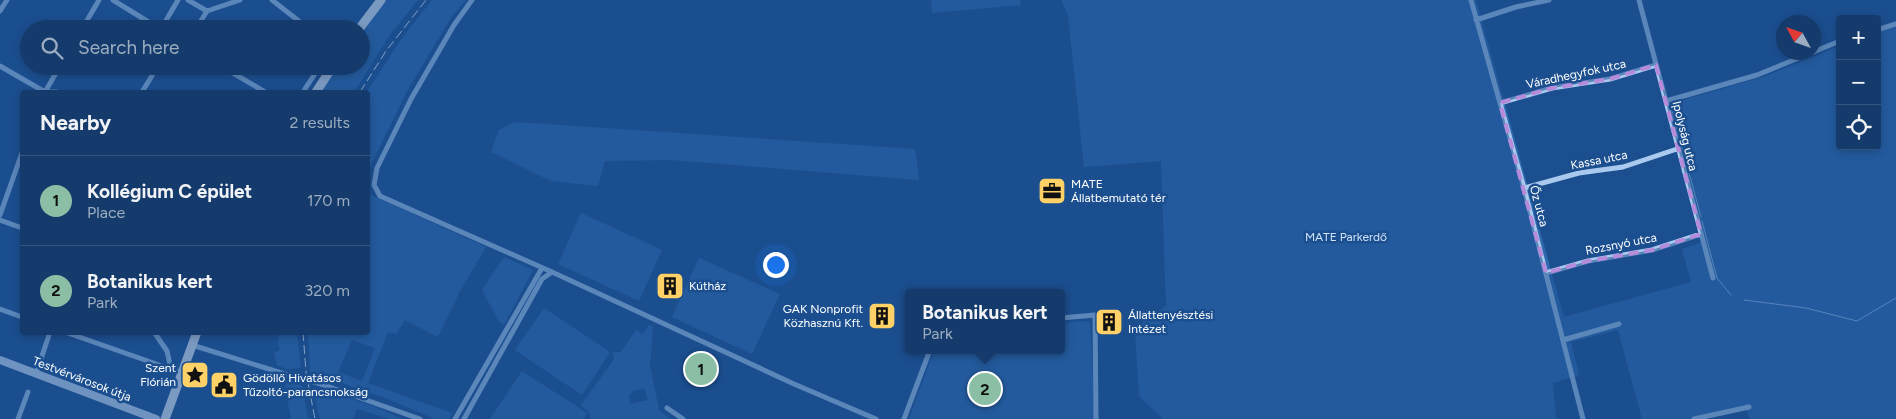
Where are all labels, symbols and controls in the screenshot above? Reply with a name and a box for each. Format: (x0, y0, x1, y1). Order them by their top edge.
north arrow (1776, 15, 1821, 60)
map controls (1836, 15, 1881, 150)
button: + (1836, 15, 1881, 60)
search box (20, 20, 370, 75)
icon: search (38, 34, 66, 62)
text: Search here (78, 36, 180, 59)
street label: Váradhegyfok utca (1525, 57, 1627, 91)
button: − (1836, 60, 1881, 105)
street label: Ipolyság utca (1670, 99, 1700, 173)
button: locate (1836, 105, 1881, 150)
text: Nearby (40, 110, 111, 135)
text: 2 results (290, 113, 350, 132)
street label: Kassa utca (1569, 148, 1629, 172)
office icon: MATE Állatbemutató tér (1037, 176, 1067, 206)
place label: MATE Állatbemutató tér (1071, 177, 1166, 205)
text: Kollégium C épület (87, 180, 252, 203)
street label: Őz utca (1527, 184, 1551, 228)
text: 1 (53, 191, 59, 210)
text: 170 m (307, 191, 350, 210)
text: Place (87, 203, 125, 222)
park label: MATE Parkerdő (1305, 230, 1387, 244)
street label: Rozsnyó utca (1584, 230, 1658, 258)
your location (763, 252, 789, 278)
text: Botanikus kert (87, 270, 213, 293)
building icon: Kútház (655, 271, 685, 301)
place label: Kútház (689, 279, 726, 293)
text: 2 (51, 281, 61, 300)
text: 320 m (305, 281, 350, 300)
popup (905, 289, 1065, 354)
text: Park (87, 293, 117, 312)
building icon: GAK Nonprofit Közhasznú Kft. (867, 301, 897, 331)
text: Botanikus kert (922, 301, 1048, 324)
place label: GAK Nonprofit Közhasznú Kft. (783, 302, 863, 330)
building icon: Állattenyésztési Intézet (1094, 307, 1124, 337)
place label: Állattenyésztési Intézet (1128, 308, 1213, 336)
text: Park (922, 324, 953, 343)
pin: 1 (685, 350, 717, 388)
street label: Testvérvárosok útja (31, 354, 133, 404)
place icon: Szent Flórián (180, 360, 210, 390)
place label: Szent Flórián (140, 361, 176, 389)
public building icon: Gödöllő Hivatásos Tűzoltó-parancsnokság (209, 370, 239, 400)
pin: 2 (969, 370, 1001, 408)
place label: Gödöllő Hivatásos Tűzoltó-parancsnokság (243, 371, 368, 399)

